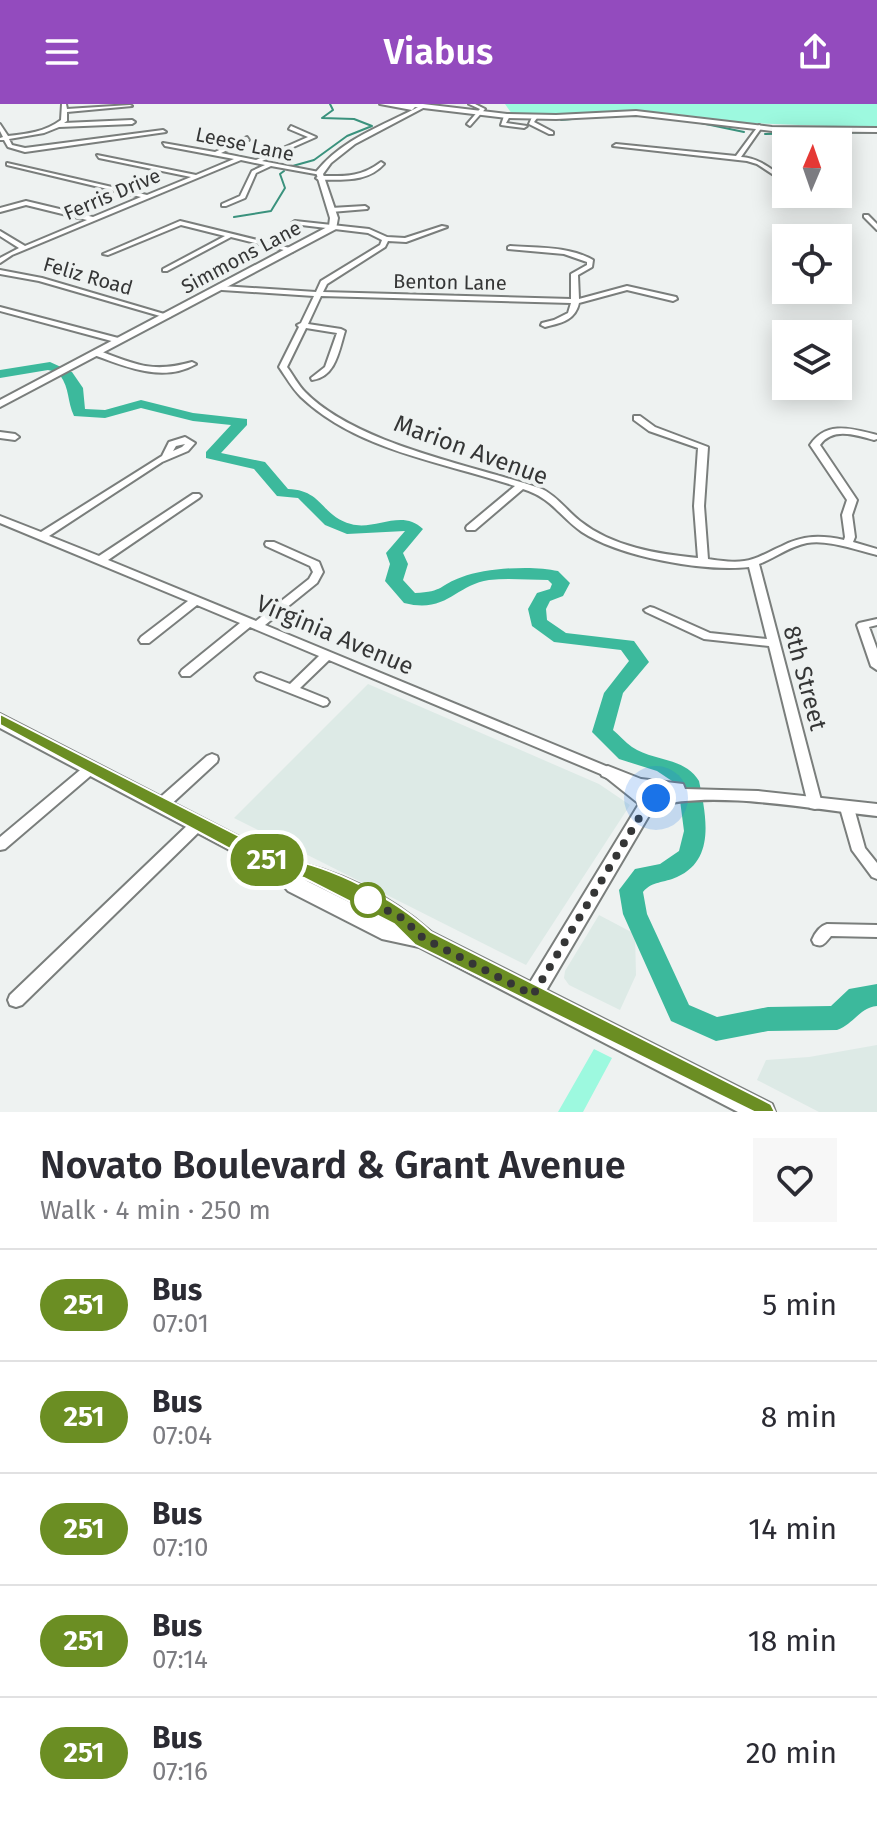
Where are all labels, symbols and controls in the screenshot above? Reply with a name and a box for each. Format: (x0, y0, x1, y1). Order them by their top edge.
icon: menu (40, 30, 84, 74)
text: Viabus (384, 30, 493, 74)
icon: share (793, 30, 837, 74)
street label: Leese Lane (194, 122, 296, 166)
north arrow (772, 128, 852, 208)
map controls (772, 128, 852, 400)
street label: Ferris Drive (60, 163, 164, 225)
street label: Simmons Lane (177, 215, 305, 299)
button: locate (772, 224, 852, 304)
street label: Feliz Road (41, 252, 135, 300)
street label: Benton Lane (393, 269, 507, 295)
button: layers (772, 320, 852, 400)
street label: Marion Avenue (390, 409, 552, 491)
street label: Virginia Avenue (252, 589, 418, 681)
street label: 8th Street (778, 622, 833, 734)
your location (636, 778, 676, 818)
line badge: 251 (221, 834, 313, 886)
text: 251 (247, 843, 287, 876)
unlabelled marker (351, 883, 385, 917)
button: heart (753, 1138, 837, 1222)
text: Novato Boulevard & Grant Avenue (40, 1142, 626, 1188)
text: Walk · 4 min · 250 m (40, 1195, 271, 1226)
text: Bus (152, 1272, 202, 1308)
text: 5 min (762, 1287, 837, 1323)
text: 251 (64, 1288, 104, 1321)
text: 07:01 (152, 1308, 209, 1339)
text: Bus (152, 1384, 202, 1420)
text: 8 min (761, 1399, 837, 1435)
text: 251 (64, 1400, 104, 1433)
text: 07:04 (152, 1420, 212, 1451)
text: Bus (152, 1496, 202, 1532)
text: 14 min (748, 1511, 837, 1547)
text: 251 (64, 1512, 104, 1545)
text: 07:10 (152, 1532, 209, 1563)
text: Bus (152, 1608, 202, 1644)
text: 18 min (748, 1623, 837, 1659)
text: 251 (64, 1624, 104, 1657)
text: 07:14 (152, 1644, 208, 1675)
text: Bus (152, 1720, 202, 1756)
text: 20 min (746, 1735, 837, 1771)
text: 251 (64, 1736, 104, 1769)
text: 07:16 (152, 1756, 208, 1787)

